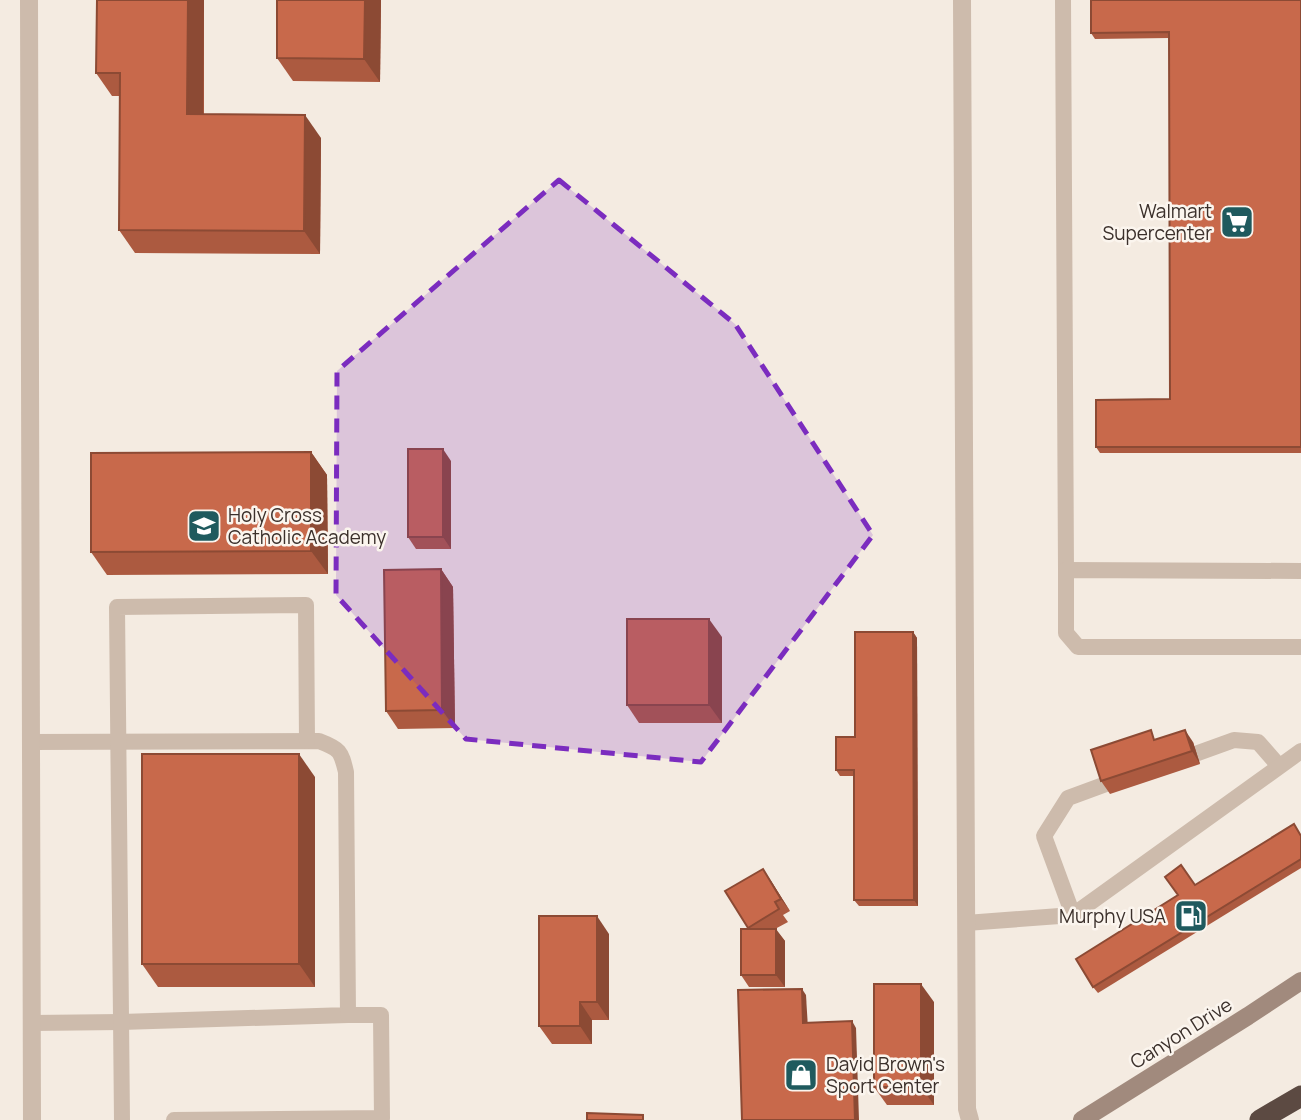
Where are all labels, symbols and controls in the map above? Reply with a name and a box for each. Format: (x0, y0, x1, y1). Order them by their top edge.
place label: Walmart Supercenter (1102, 198, 1212, 246)
supermarket icon: Walmart Supercenter (1218, 203, 1256, 241)
place label: Holy Cross Catholic Academy (228, 502, 386, 550)
school or university icon: Holy Cross Catholic Academy (185, 507, 223, 545)
fuel station icon: Murphy USA (1172, 897, 1210, 935)
place label: Murphy USA (1059, 903, 1166, 929)
street label: Canyon Drive (1125, 991, 1237, 1075)
place label: David Brown's Sport Center (826, 1051, 945, 1099)
shop icon: David Brown's Sport Center (782, 1056, 820, 1094)

